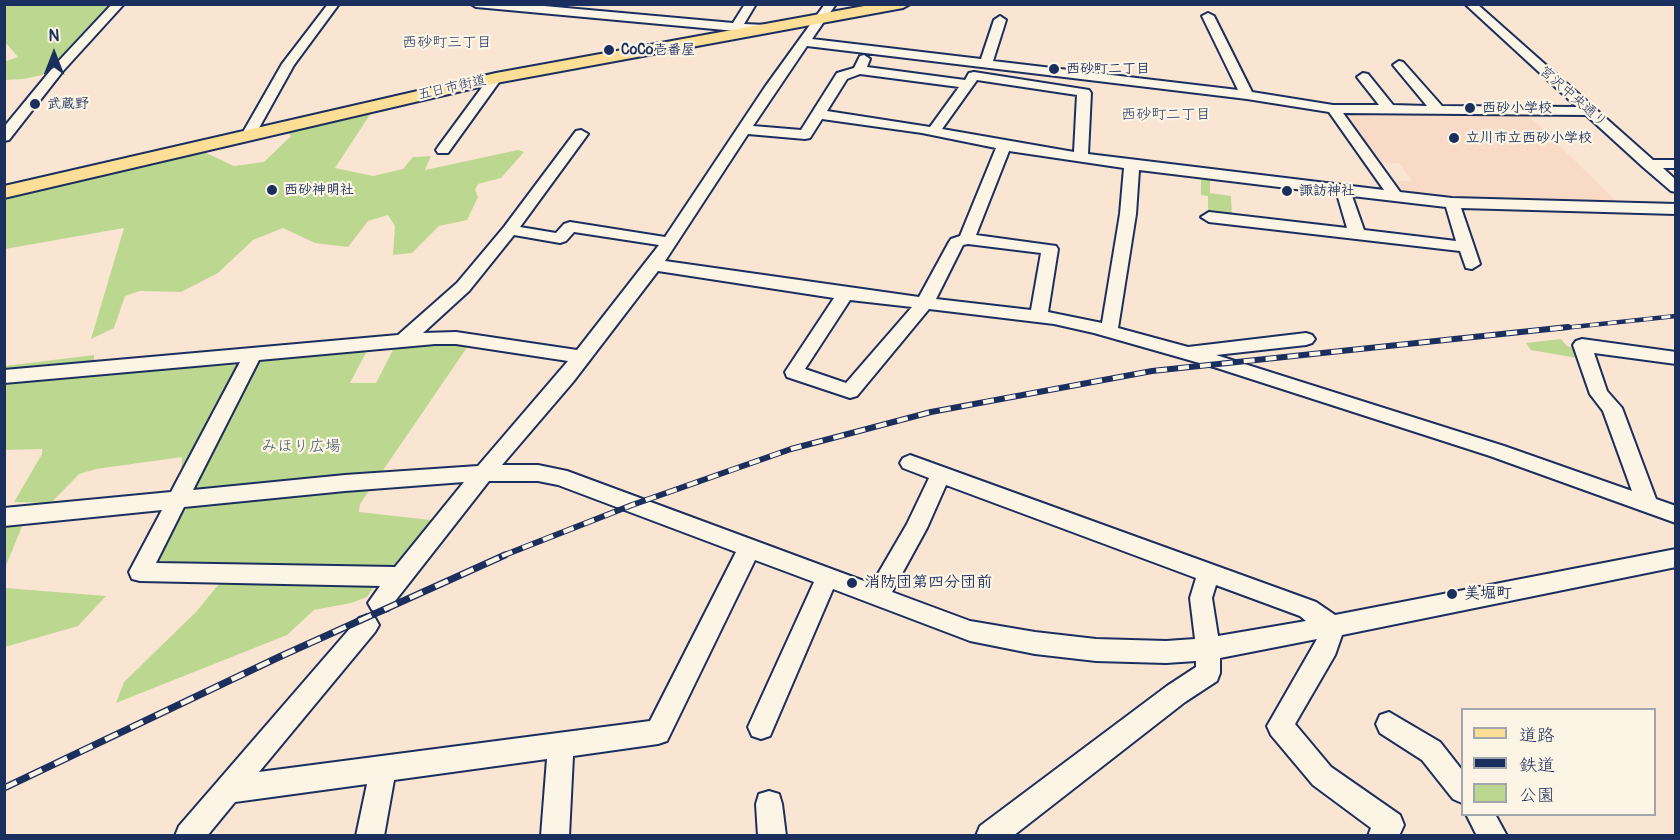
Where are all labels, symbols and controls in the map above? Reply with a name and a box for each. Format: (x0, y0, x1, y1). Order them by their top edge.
north arrow (24, 24, 84, 84)
text: N (49, 26, 59, 46)
district label: 西砂町三丁目 (402, 34, 492, 52)
place label: CoCo壱番屋 (621, 42, 695, 58)
marker: CoCo壱番屋 (602, 43, 616, 57)
place label: 西砂町二丁目 (1066, 61, 1150, 77)
marker: 西砂町二丁目 (1047, 62, 1061, 76)
street label: 宮沢中央通り (1536, 63, 1610, 131)
street label: 五日市街道 (416, 72, 488, 104)
place label: 武蔵野 (47, 96, 89, 112)
marker: 武蔵野 (28, 97, 42, 111)
place label: 西砂小学校 (1482, 100, 1552, 116)
marker: 西砂小学校 (1463, 101, 1477, 115)
district label: 西砂町二丁目 (1121, 106, 1211, 124)
place label: 立川市立西砂小学校 (1466, 130, 1592, 146)
marker: 立川市立西砂小学校 (1447, 131, 1461, 145)
place label: 西砂神明社 (284, 182, 354, 198)
marker: 西砂神明社 (265, 183, 279, 197)
place label: 諏訪神社 (1299, 183, 1355, 199)
marker: 諏訪神社 (1280, 184, 1294, 198)
park label: みほり広場 (261, 437, 341, 457)
place label: 消防団第四分団前 (864, 573, 992, 593)
marker: 消防団第四分団前 (845, 576, 859, 590)
place label: 美堀町 (1464, 584, 1512, 604)
marker: 美堀町 (1445, 587, 1459, 601)
legend (1461, 708, 1656, 816)
text: 道路 (1519, 724, 1555, 747)
text: 鉄道 (1519, 754, 1555, 777)
text: 公園 (1519, 784, 1555, 807)

